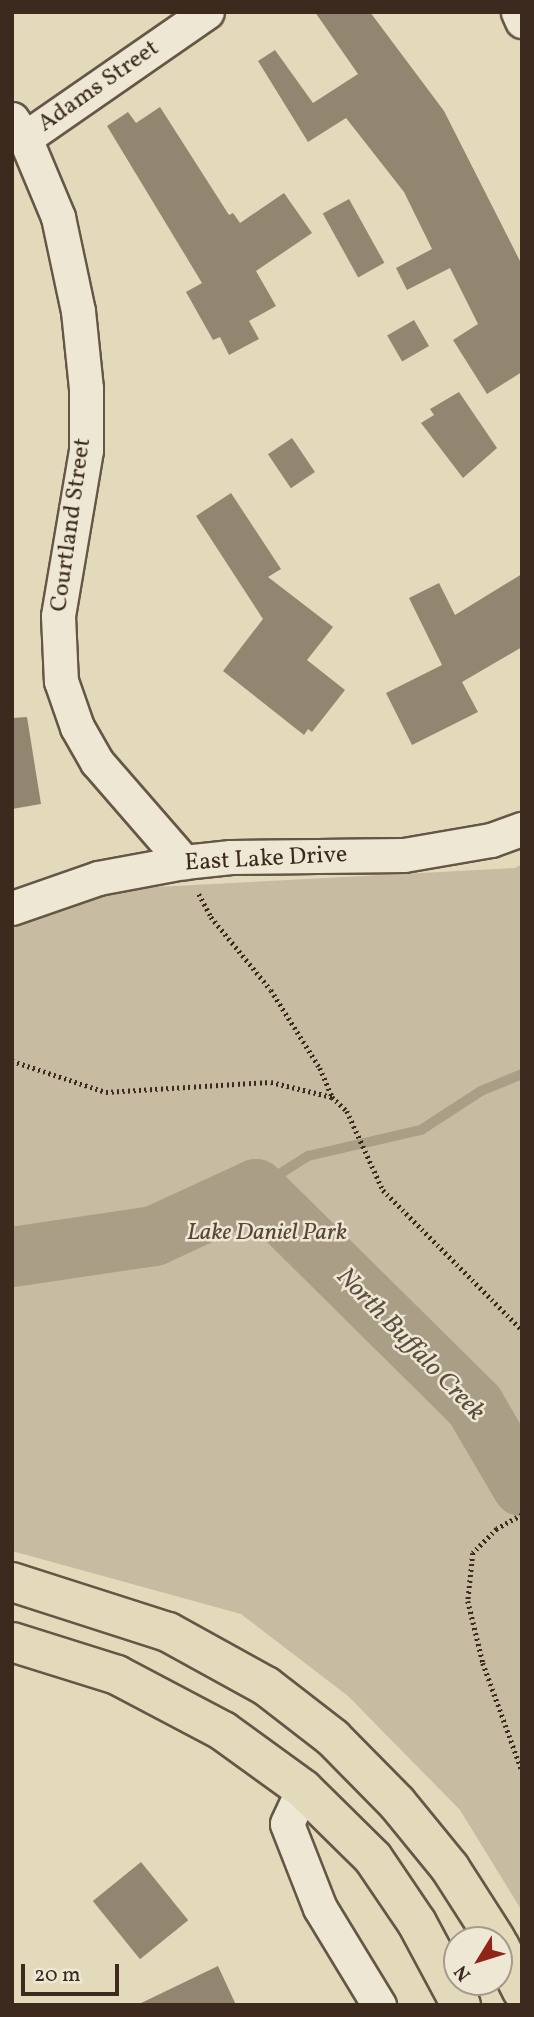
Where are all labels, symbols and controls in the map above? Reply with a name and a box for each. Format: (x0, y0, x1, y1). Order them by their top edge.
street label: Adams Street (33, 35, 165, 139)
street label: Courtland Street (46, 436, 98, 614)
street label: East Lake Drive (184, 841, 348, 879)
park label: Lake Daniel Park (187, 1220, 347, 1248)
water label: North Buffalo Creek (329, 1262, 491, 1428)
north arrow (443, 1926, 513, 1996)
scale bar (24, 1951, 122, 1995)
text: N (449, 1959, 478, 1986)
text: 20 m (34, 1961, 80, 1990)

